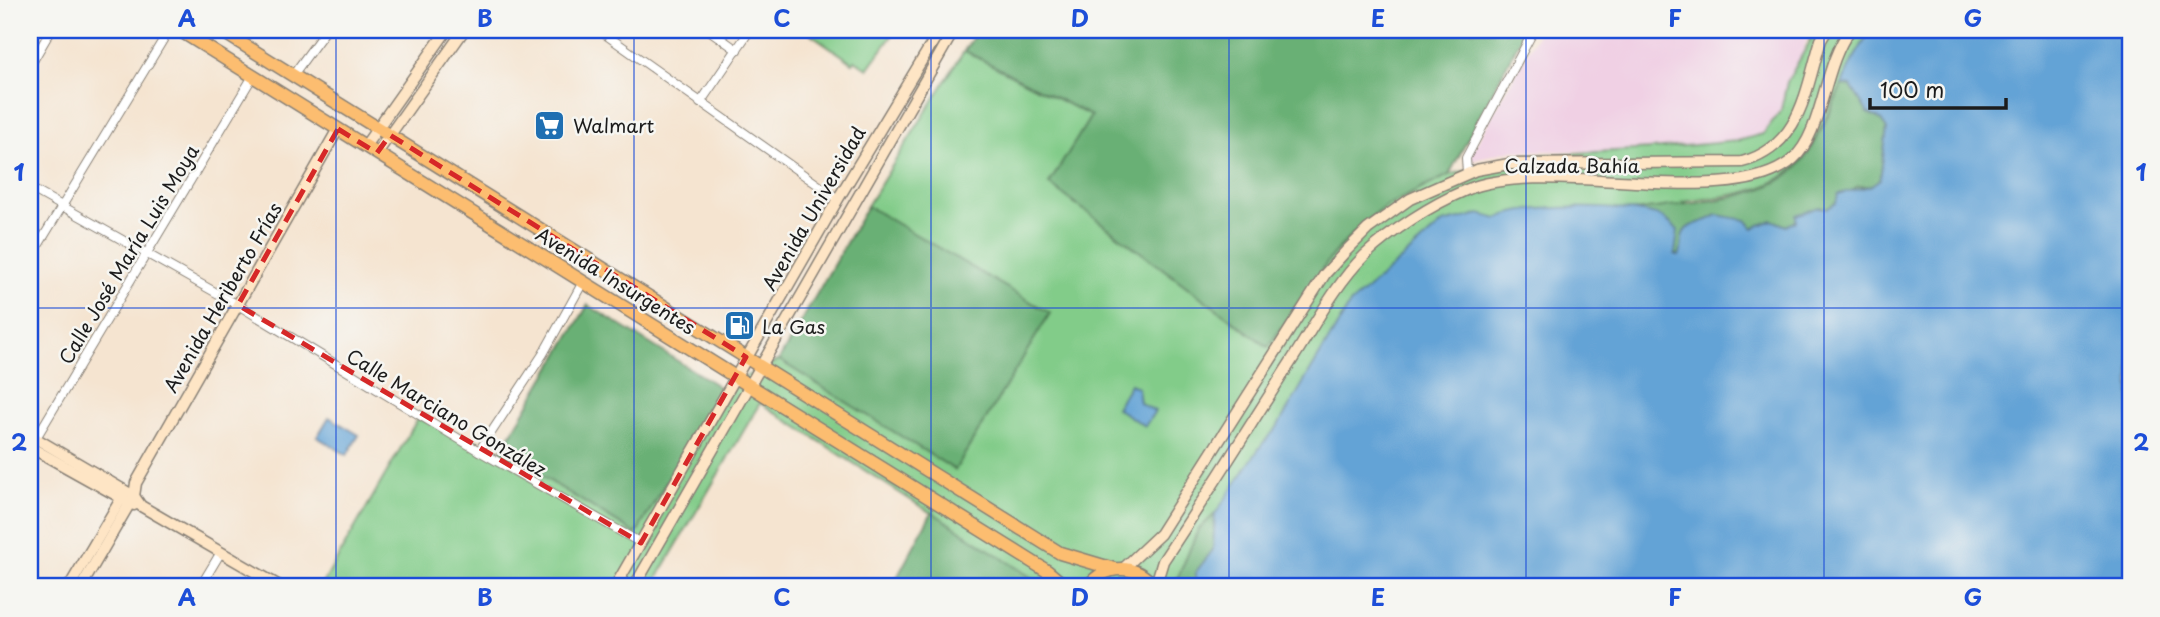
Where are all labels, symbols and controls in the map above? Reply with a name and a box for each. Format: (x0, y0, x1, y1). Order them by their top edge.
text: A (178, 0, 196, 35)
text: B (477, 0, 493, 35)
text: C (773, 0, 791, 35)
text: D (1071, 0, 1089, 35)
text: E (1371, 0, 1385, 35)
text: F (1668, 0, 1682, 35)
text: G (1964, 0, 1982, 35)
scale bar (1870, 66, 2006, 110)
text: 100 m (1880, 73, 1944, 105)
supermarket icon: Walmart (533, 108, 567, 142)
place label: Walmart (573, 111, 655, 139)
street label: Avenida Universidad (755, 120, 872, 295)
street label: Calle José María Luis Moya (51, 138, 205, 369)
street label: Calzada Bahía (1504, 151, 1640, 179)
text: 1 (14, 154, 25, 189)
text: 1 (2136, 154, 2147, 189)
street label: Avenida Heriberto Frías (156, 197, 288, 397)
street label: Avenida Insurgentes (531, 220, 701, 341)
fuel station icon: La Gas (722, 309, 756, 343)
place label: La Gas (762, 312, 825, 340)
street label: Calle Marciano González (342, 341, 553, 483)
text: 2 (11, 424, 27, 459)
text: 2 (2133, 424, 2149, 459)
text: A (178, 579, 196, 614)
text: B (477, 579, 493, 614)
text: C (773, 579, 791, 614)
text: D (1071, 579, 1089, 614)
text: E (1371, 579, 1385, 614)
text: F (1668, 579, 1682, 614)
text: G (1964, 579, 1982, 614)

